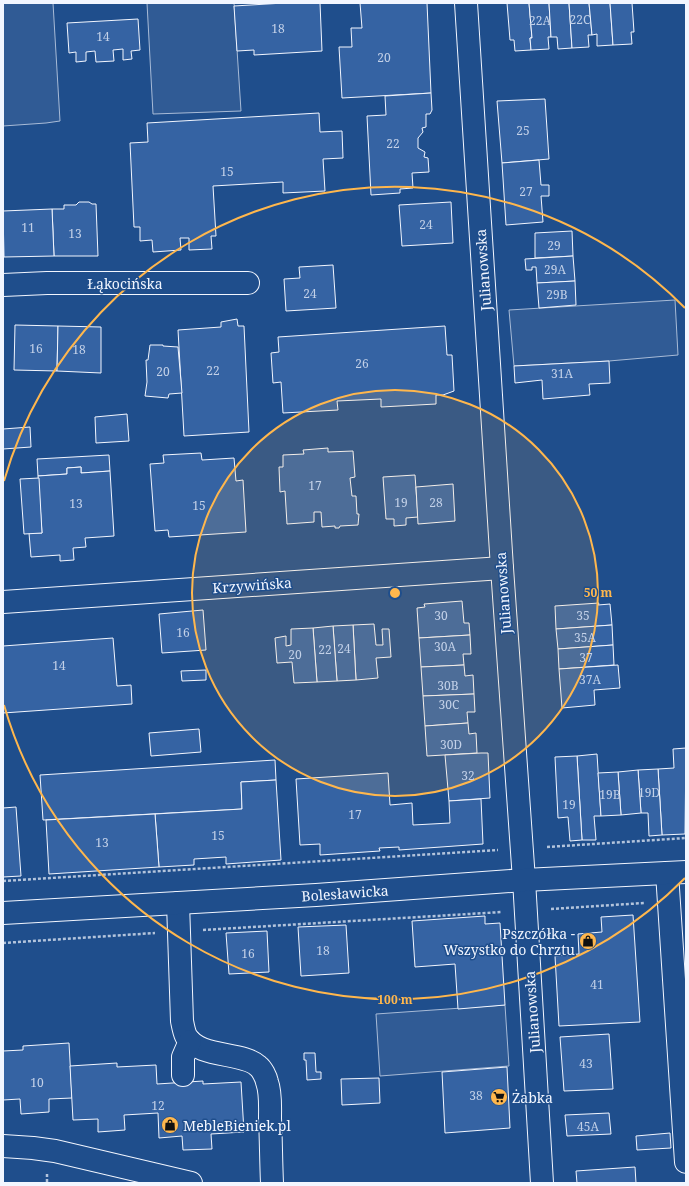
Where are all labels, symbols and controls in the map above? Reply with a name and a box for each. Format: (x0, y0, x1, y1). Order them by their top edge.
house number: 22C (570, 11, 590, 28)
house number: 22A (529, 12, 551, 29)
house number: 18 (271, 20, 285, 37)
house number: 14 (96, 28, 110, 45)
house number: 20 (377, 49, 391, 66)
house number: 25 (516, 122, 530, 139)
house number: 22 (386, 135, 400, 152)
house number: 15 (220, 163, 234, 180)
house number: 27 (519, 183, 533, 200)
house number: 24 (419, 216, 433, 233)
house number: 11 (21, 219, 35, 236)
house number: 13 (68, 225, 82, 242)
street label: Julianowska (471, 228, 495, 313)
house number: 29 (547, 237, 561, 254)
house number: 29A (544, 261, 566, 278)
street label: Łąkocińska (87, 274, 163, 293)
house number: 24 (303, 285, 317, 302)
house number: 29B (546, 286, 568, 303)
house number: 16 (29, 340, 43, 357)
house number: 18 (72, 341, 86, 358)
house number: 26 (355, 355, 369, 372)
house number: 22 (206, 362, 220, 379)
house number: 20 (156, 363, 170, 380)
house number: 31A (551, 365, 573, 382)
house number: 17 (308, 477, 322, 494)
house number: 19 (394, 494, 408, 511)
house number: 28 (429, 494, 443, 511)
house number: 13 (69, 495, 83, 512)
house number: 15 (192, 497, 206, 514)
street label: Julianowska (491, 551, 515, 636)
street label: Krzywińska (212, 573, 292, 597)
text: 50 m (584, 584, 612, 601)
centre of rings (388, 586, 402, 600)
house number: 30 (434, 607, 448, 624)
house number: 35 (576, 607, 590, 624)
house number: 16 (176, 624, 190, 641)
house number: 35A (574, 629, 596, 646)
house number: 30A (434, 638, 456, 655)
house number: 24 (337, 640, 351, 657)
house number: 22 (318, 641, 332, 658)
house number: 20 (288, 646, 302, 663)
house number: 37 (579, 649, 593, 666)
house number: 14 (52, 657, 66, 674)
house number: 37A (579, 671, 601, 688)
house number: 30B (437, 677, 459, 694)
house number: 30C (439, 696, 459, 713)
house number: 30D (440, 736, 462, 753)
house number: 32 (461, 767, 475, 784)
house number: 19D (638, 784, 660, 801)
house number: 19B (599, 786, 621, 803)
house number: 19 (562, 796, 576, 813)
house number: 17 (348, 806, 362, 823)
house number: 15 (211, 827, 225, 844)
house number: 13 (95, 834, 109, 851)
street label: Bolesławicka (301, 880, 389, 906)
place label: Pszczółka - Wszystko do Chrztu (443, 924, 575, 959)
shop icon: Pszczółka - Wszystko do Chrztu (578, 931, 598, 951)
house number: 18 (316, 942, 330, 959)
house number: 16 (241, 945, 255, 962)
street label: Julianowska (520, 970, 544, 1055)
house number: 41 (590, 976, 604, 993)
text: 100 m (377, 991, 413, 1008)
house number: 43 (579, 1055, 593, 1072)
house number: 10 (30, 1074, 44, 1091)
house number: 38 (469, 1087, 483, 1104)
supermarket icon: Żabka (489, 1087, 509, 1107)
place label: Żabka (512, 1088, 553, 1107)
house number: 12 (151, 1097, 165, 1114)
shop icon: MebleBieniek.pl (160, 1115, 180, 1135)
place label: MebleBieniek.pl (183, 1116, 291, 1135)
house number: 45A (577, 1118, 599, 1135)

